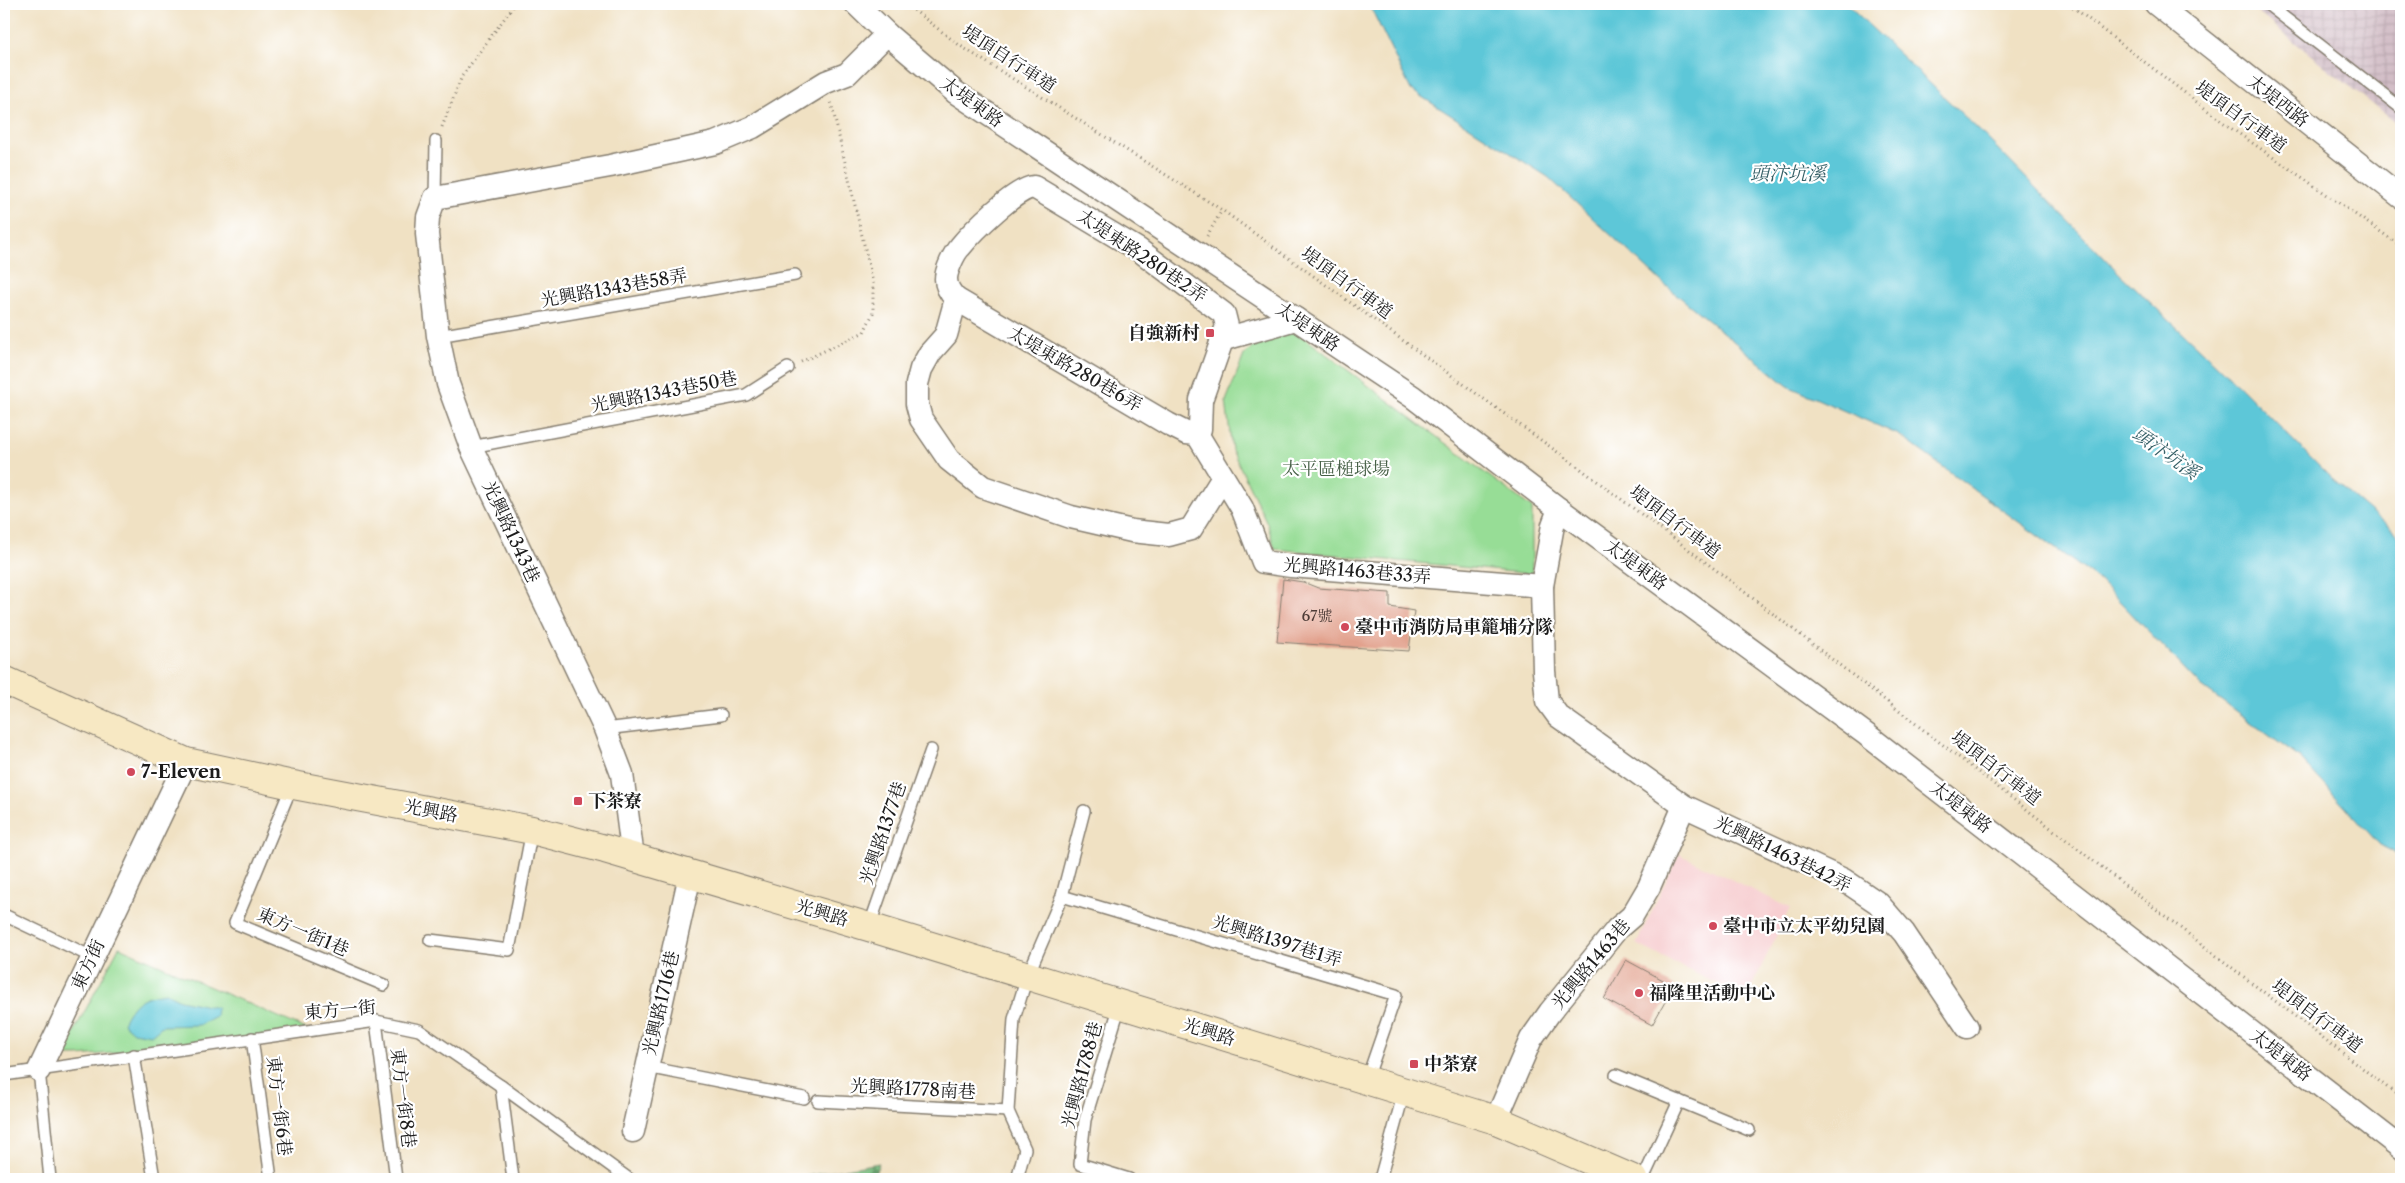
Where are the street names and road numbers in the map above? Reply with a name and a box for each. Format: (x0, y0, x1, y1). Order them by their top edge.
street label: 堤頂自行車道 (958, 20, 1060, 98)
street label: 太堤西路 (2243, 70, 2313, 132)
street label: 太堤東路 (936, 72, 1008, 132)
street label: 堤頂自行車道 (2191, 76, 2291, 158)
street label: 太堤東路280巷2弄 (1073, 205, 1211, 307)
street label: 堤頂自行車道 (1297, 242, 1397, 324)
street label: 光興路1343巷58弄 (539, 264, 689, 312)
street label: 太堤東路 (1272, 298, 1344, 356)
street label: 太堤東路280巷6弄 (1004, 322, 1146, 416)
street label: 光興路1343巷50巷 (589, 367, 739, 417)
street label: 光興路1343巷 (478, 478, 544, 586)
street label: 堤頂自行車道 (1625, 481, 1725, 563)
street label: 太堤東路 (1600, 535, 1672, 595)
street label: 光興路1463巷33弄 (1282, 554, 1432, 588)
street label: 堤頂自行車道 (1947, 726, 2045, 810)
street label: 太堤東路 (1926, 776, 1996, 838)
street label: 光興路1377巷 (855, 779, 911, 887)
street label: 光興路 (402, 795, 460, 827)
street label: 光興路1463巷42弄 (1711, 811, 1855, 897)
street label: 光興路 (793, 895, 851, 931)
street label: 東方一街1巷 (254, 903, 352, 961)
street label: 光興路1397巷1弄 (1209, 911, 1345, 971)
street label: 光興路1463巷 (1547, 915, 1635, 1013)
street label: 東方街 (67, 936, 109, 994)
street label: 光興路1716巷 (638, 949, 684, 1057)
street label: 堤頂自行車道 (2267, 975, 2367, 1057)
street label: 東方一街 (303, 996, 377, 1024)
street label: 光興路 (1180, 1014, 1238, 1050)
street label: 光興路1788巷 (1057, 1019, 1107, 1131)
street label: 太堤東路 (2246, 1024, 2316, 1086)
street label: 東方一街8巷 (386, 1047, 420, 1149)
street label: 東方一街6巷 (262, 1055, 296, 1157)
street label: 光興路1778南巷 (850, 1075, 976, 1103)

